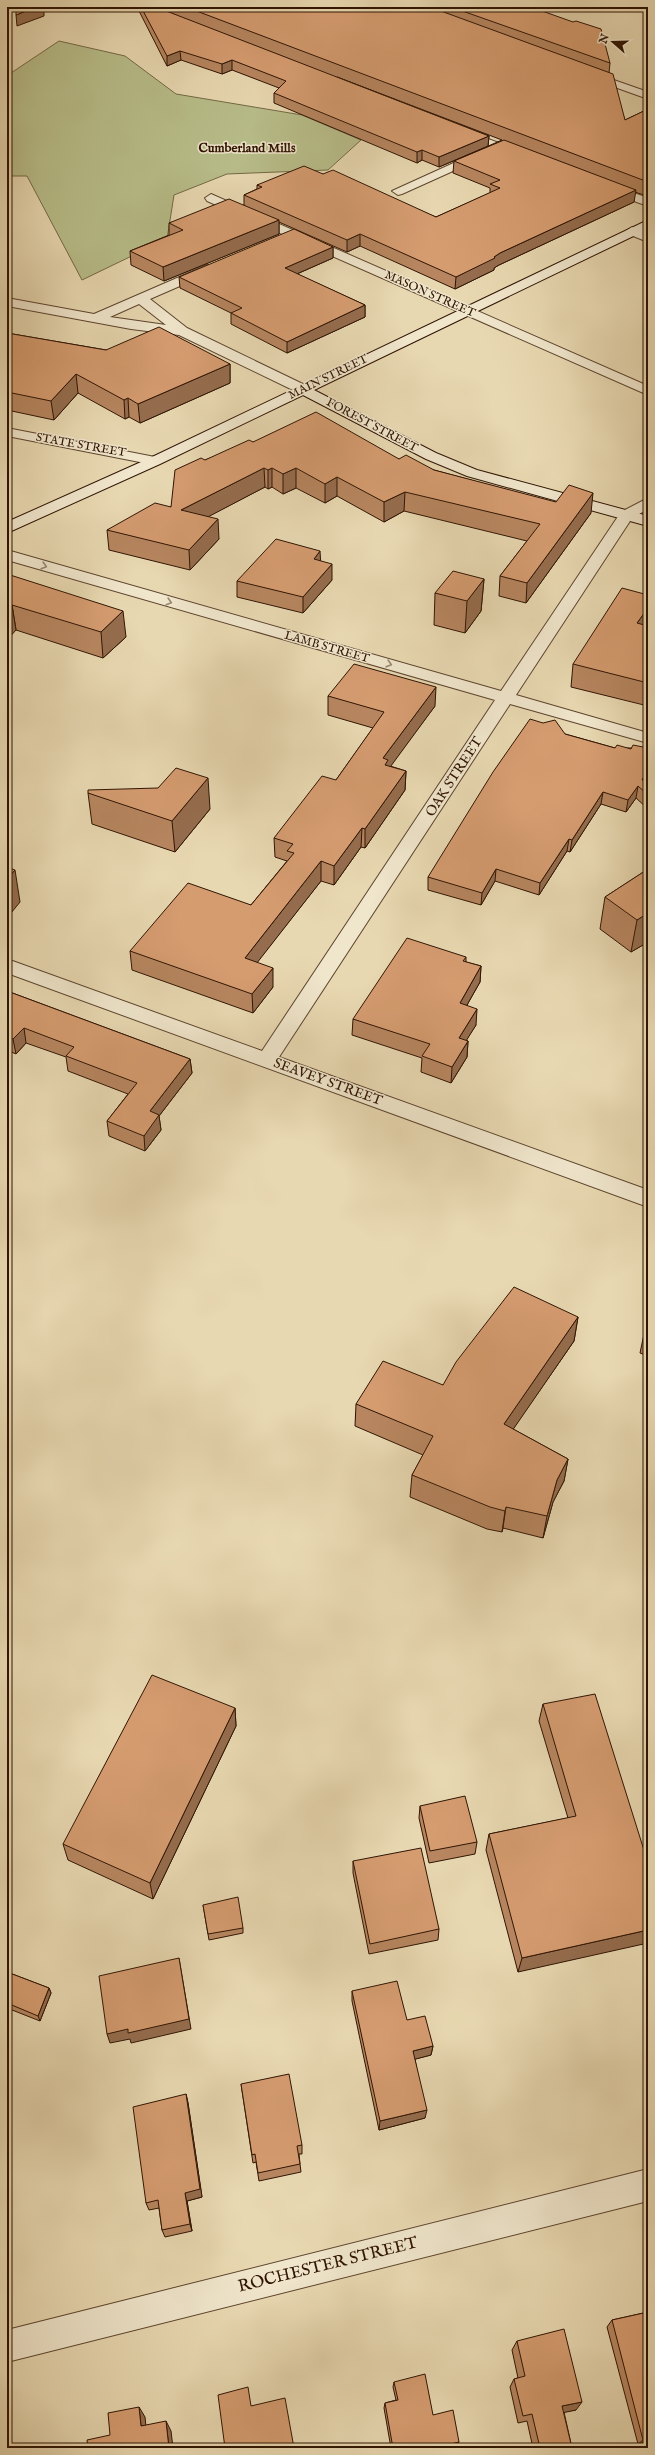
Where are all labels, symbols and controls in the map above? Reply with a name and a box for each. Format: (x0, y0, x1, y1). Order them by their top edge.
north arrow (593, 22, 633, 62)
text: N (596, 32, 613, 47)
district label: Cumberland Mills (199, 140, 296, 157)
street label: MASON STREET (382, 267, 478, 321)
street label: MAIN STREET (286, 351, 371, 403)
street label: FOREST STREET (324, 395, 421, 456)
street label: STATE STREET (35, 430, 128, 460)
one-way arrow (41, 561, 48, 570)
one-way arrow (166, 597, 173, 606)
street label: LAMB STREET (283, 628, 372, 666)
one-way arrow (385, 659, 392, 668)
street label: OAK STREET (422, 733, 487, 820)
street label: SEAVEY STREET (271, 1054, 386, 1110)
street label: ROCHESTER STREET (236, 2232, 421, 2298)

